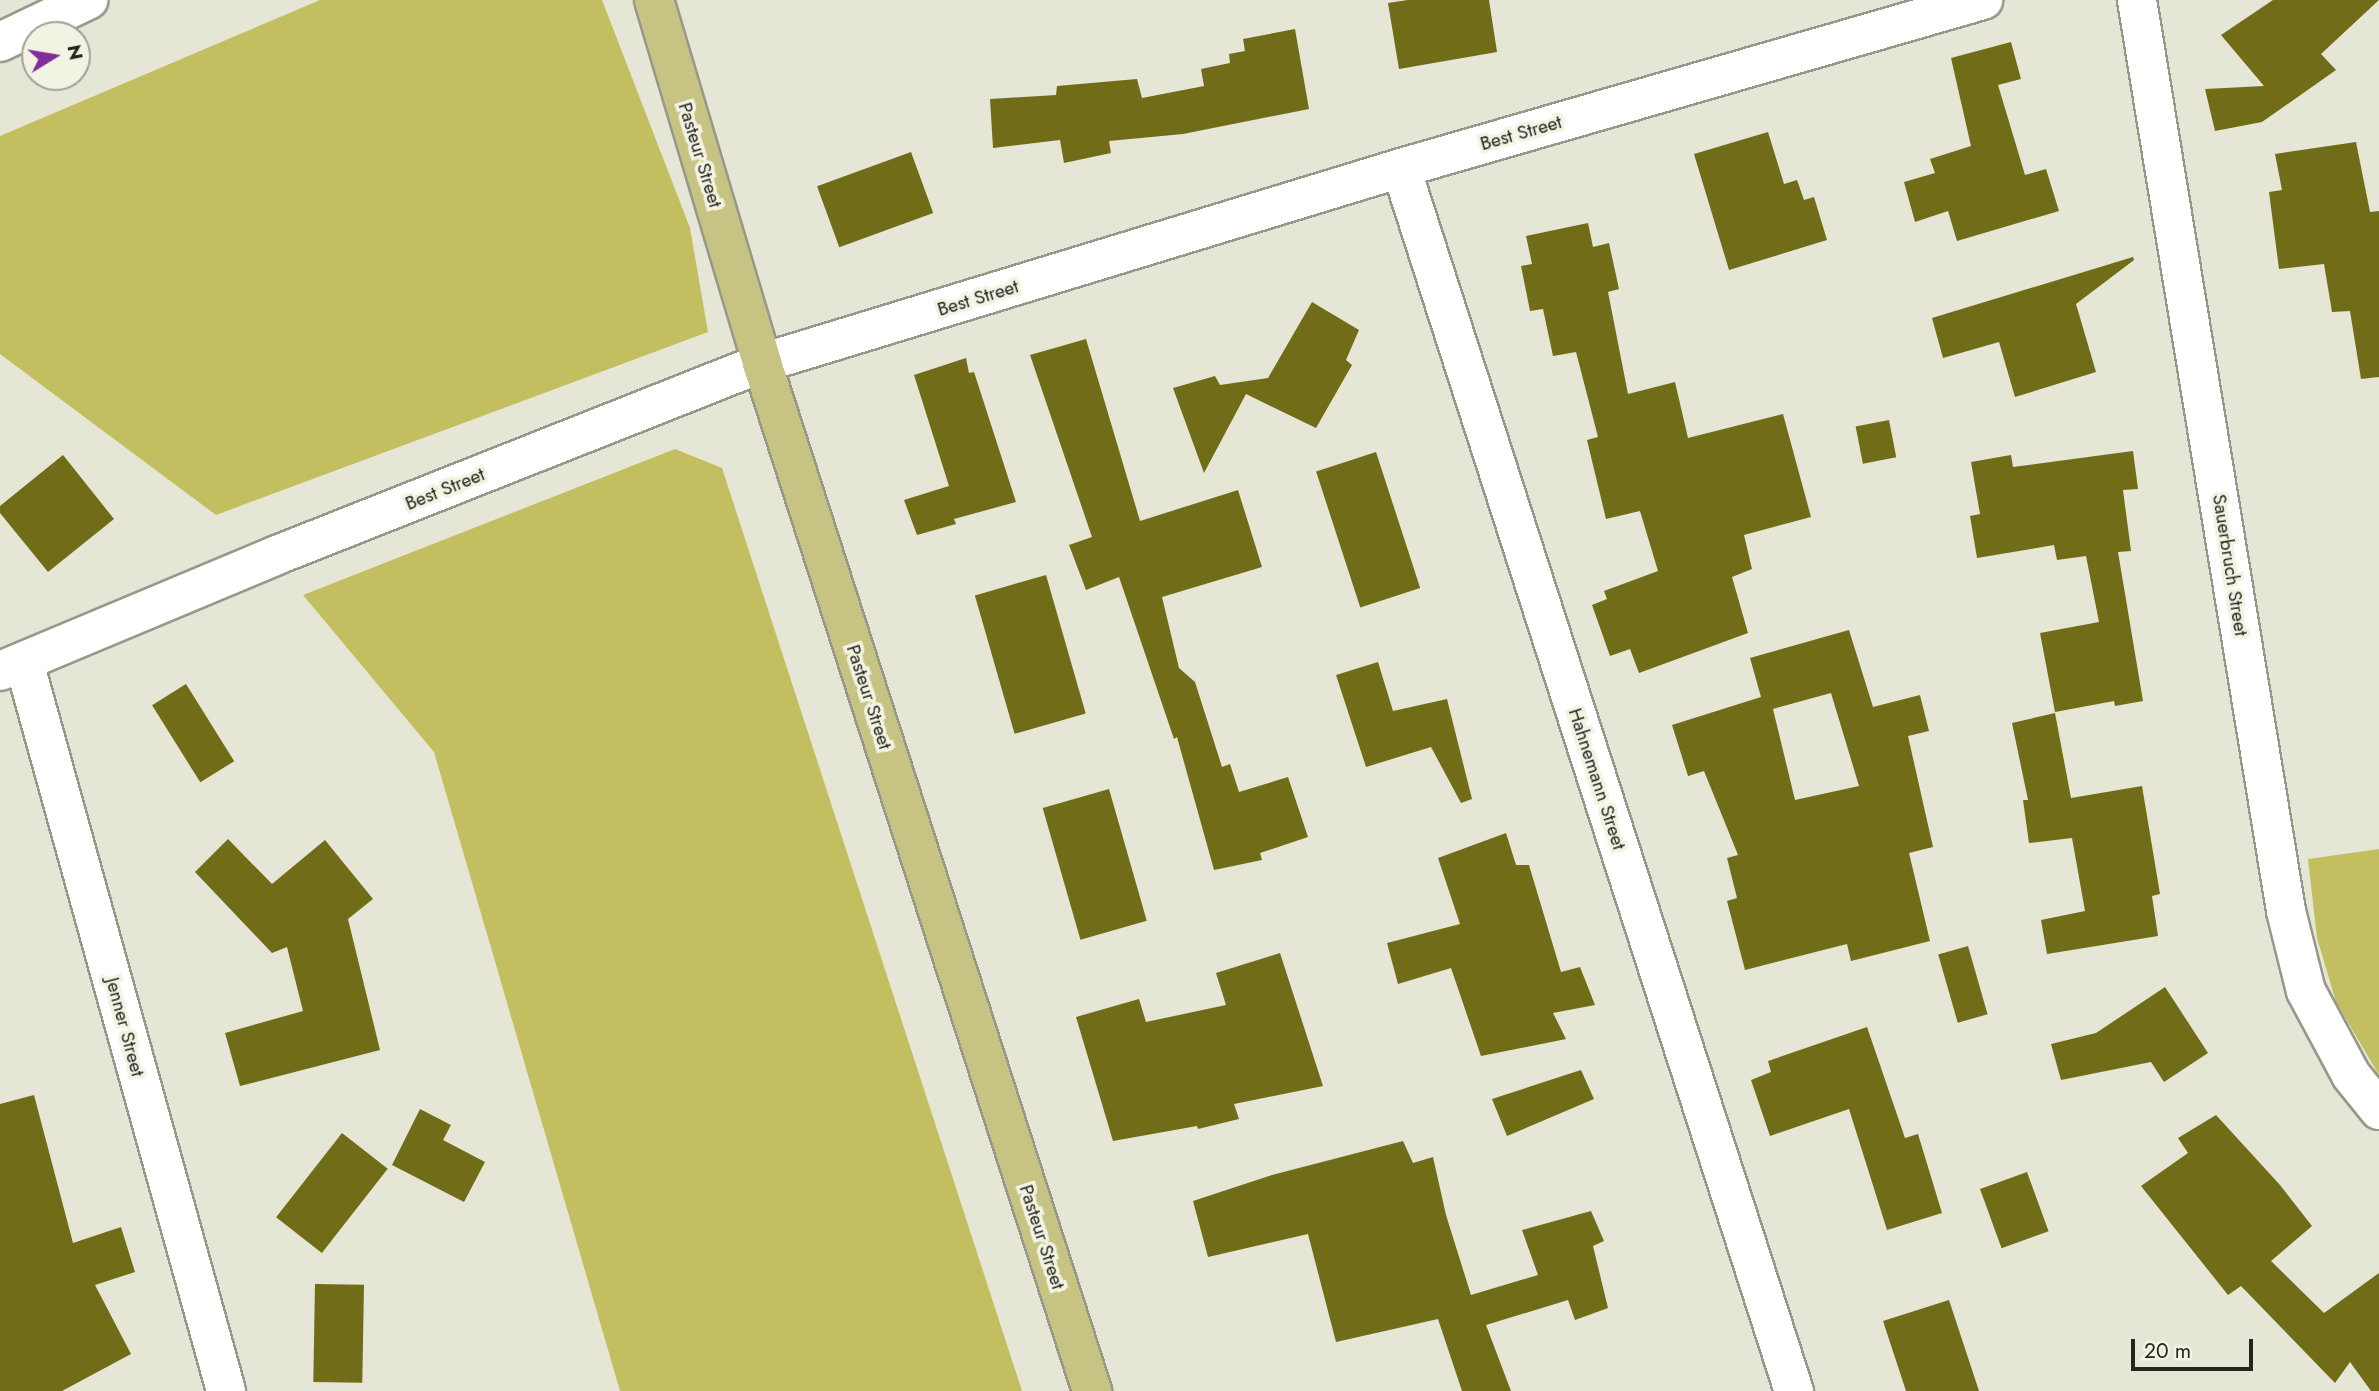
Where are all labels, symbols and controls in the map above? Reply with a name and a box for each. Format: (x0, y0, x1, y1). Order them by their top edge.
north arrow (21, 21, 91, 91)
text: N (60, 42, 90, 62)
street label: Pasteur Street (673, 100, 727, 210)
street label: Best Street (1478, 111, 1564, 155)
street label: Best Street (935, 275, 1021, 321)
street label: Best Street (402, 463, 488, 515)
street label: Sauerbruch Street (2208, 492, 2252, 638)
street label: Pasteur Street (841, 642, 897, 752)
street label: Hahnemann Street (1563, 705, 1631, 853)
street label: Jenner Street (101, 975, 149, 1079)
street label: Pasteur Street (1014, 1182, 1070, 1292)
scale bar (2134, 1324, 2256, 1368)
text: 20 m (2144, 1336, 2191, 1366)

